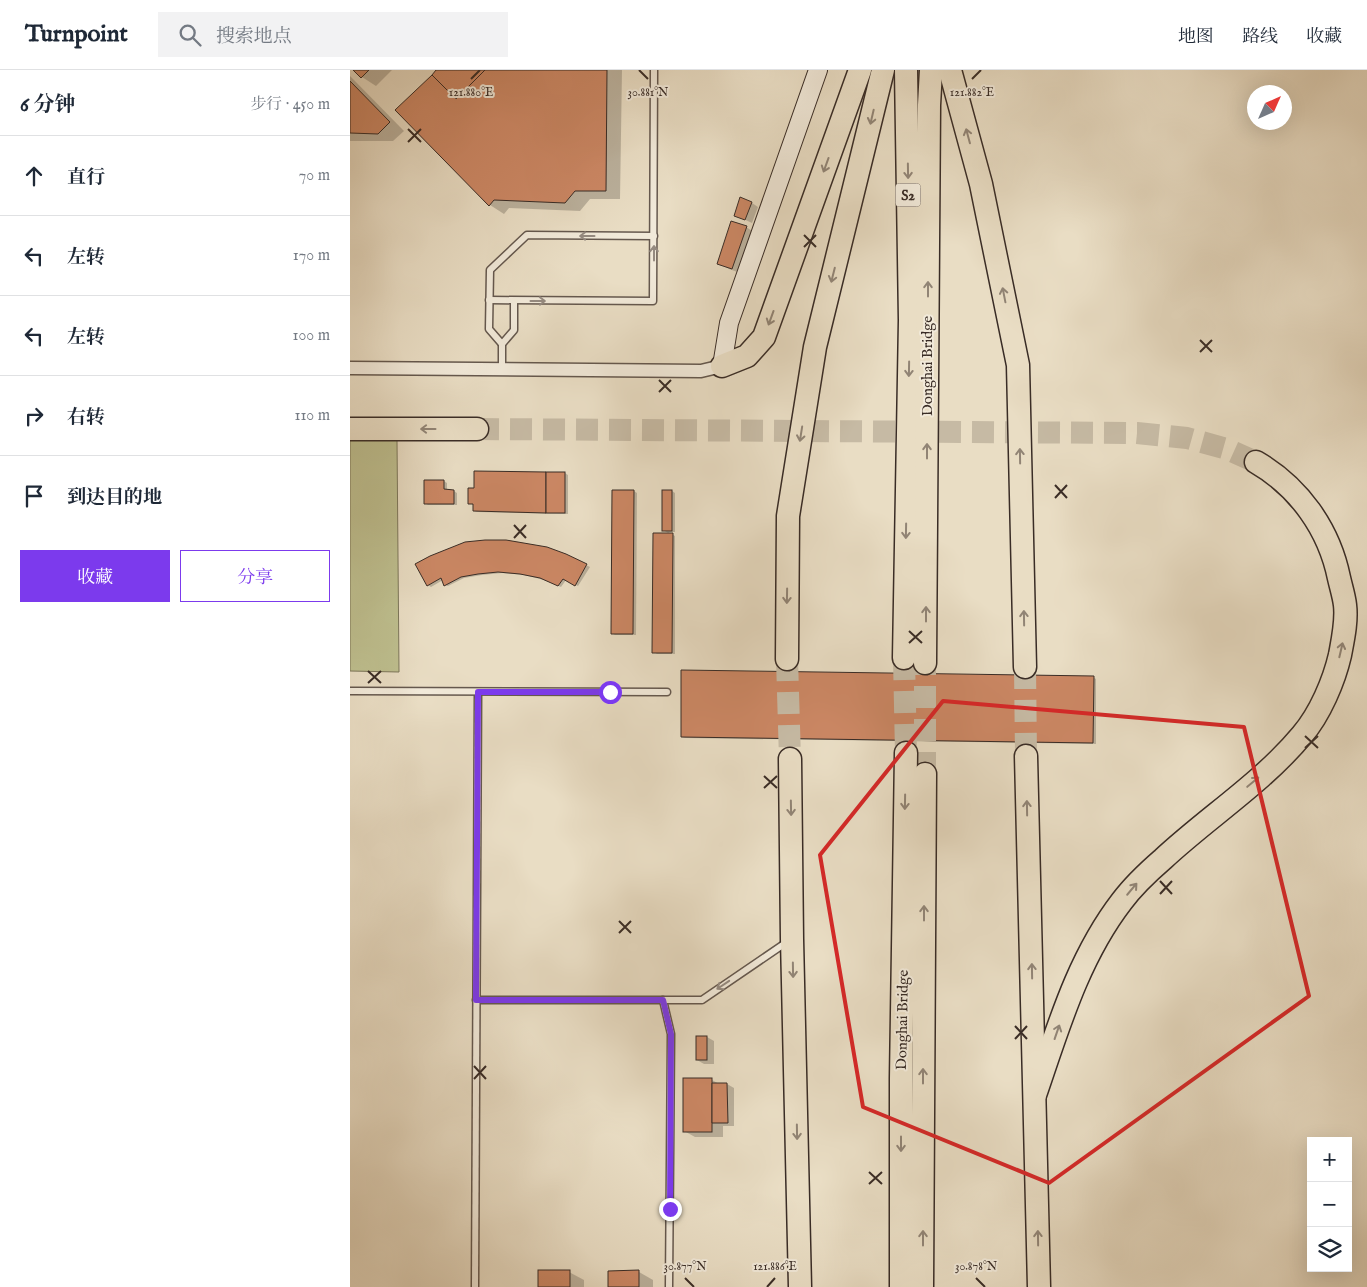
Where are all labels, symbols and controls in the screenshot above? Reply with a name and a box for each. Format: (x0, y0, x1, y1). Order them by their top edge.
search box (158, 12, 508, 57)
text: Turnpoint (25, 19, 128, 50)
icon: search (176, 21, 204, 49)
text: 搜索地点 (216, 25, 292, 49)
text: 地图 (1178, 26, 1214, 49)
text: 路线 (1242, 26, 1278, 49)
text: 收藏 (1306, 26, 1342, 49)
text: 121.880°E (449, 85, 493, 100)
text: 30.881°N (627, 85, 669, 100)
text: 121.882°E (950, 85, 994, 100)
north arrow (1247, 85, 1292, 130)
text: 6 分钟 (20, 92, 75, 119)
text: 步行 · 450 m (250, 95, 330, 115)
one-way arrow (867, 109, 876, 125)
one-way arrow (963, 128, 972, 144)
one-way arrow (821, 157, 830, 172)
icon: ahead (20, 162, 48, 190)
one-way arrow (903, 162, 913, 179)
text: 直行 (67, 166, 105, 190)
text: 70 m (299, 166, 330, 186)
road number: S2 (896, 184, 920, 206)
one-way arrow (580, 231, 596, 241)
icon: left (20, 242, 48, 270)
text: 左转 (67, 246, 105, 270)
text: 170 m (293, 246, 330, 266)
one-way arrow (649, 246, 659, 262)
one-way arrow (828, 267, 837, 283)
one-way arrow (923, 281, 933, 298)
one-way arrow (998, 287, 1008, 303)
one-way arrow (530, 296, 546, 306)
one-way arrow (766, 310, 775, 325)
street label: Donghai Bridge (918, 316, 937, 416)
icon: left (20, 322, 48, 350)
text: 左转 (67, 326, 105, 350)
text: 100 m (293, 326, 330, 346)
one-way arrow (904, 360, 914, 376)
icon: right (20, 402, 48, 430)
text: 右转 (67, 406, 105, 430)
text: 110 m (294, 406, 330, 426)
one-way arrow (421, 424, 437, 434)
one-way arrow (796, 426, 806, 442)
one-way arrow (922, 444, 932, 460)
one-way arrow (1015, 448, 1025, 464)
icon: arrive (20, 482, 48, 510)
text: 到达目的地 (67, 486, 162, 510)
one-way arrow (901, 522, 911, 539)
button: 收藏 (20, 550, 170, 602)
button: 分享 (180, 550, 330, 602)
one-way arrow (782, 588, 792, 604)
one-way arrow (921, 606, 931, 622)
one-way arrow (1019, 610, 1029, 626)
one-way arrow (1337, 642, 1346, 658)
route start (599, 681, 622, 704)
one-way arrow (1247, 777, 1260, 788)
one-way arrow (900, 794, 910, 810)
one-way arrow (786, 799, 796, 815)
one-way arrow (1023, 801, 1032, 817)
one-way arrow (1126, 883, 1137, 896)
one-way arrow (919, 906, 929, 922)
one-way arrow (788, 962, 798, 978)
one-way arrow (1027, 963, 1036, 979)
street label: Donghai Bridge (892, 970, 913, 1070)
one-way arrow (716, 980, 730, 990)
one-way arrow (1053, 1025, 1062, 1041)
one-way arrow (918, 1068, 928, 1084)
one-way arrow (792, 1124, 802, 1140)
one-way arrow (896, 1136, 906, 1152)
map controls (1307, 1137, 1352, 1272)
button: + (1307, 1137, 1352, 1182)
button: − (1307, 1182, 1352, 1227)
route end (659, 1198, 682, 1221)
button: layers (1307, 1227, 1352, 1272)
one-way arrow (918, 1231, 928, 1247)
one-way arrow (1033, 1231, 1043, 1247)
text: 30.877°N (663, 1259, 707, 1274)
text: 121.886°E (753, 1259, 797, 1274)
text: 30.878°N (955, 1259, 998, 1274)

